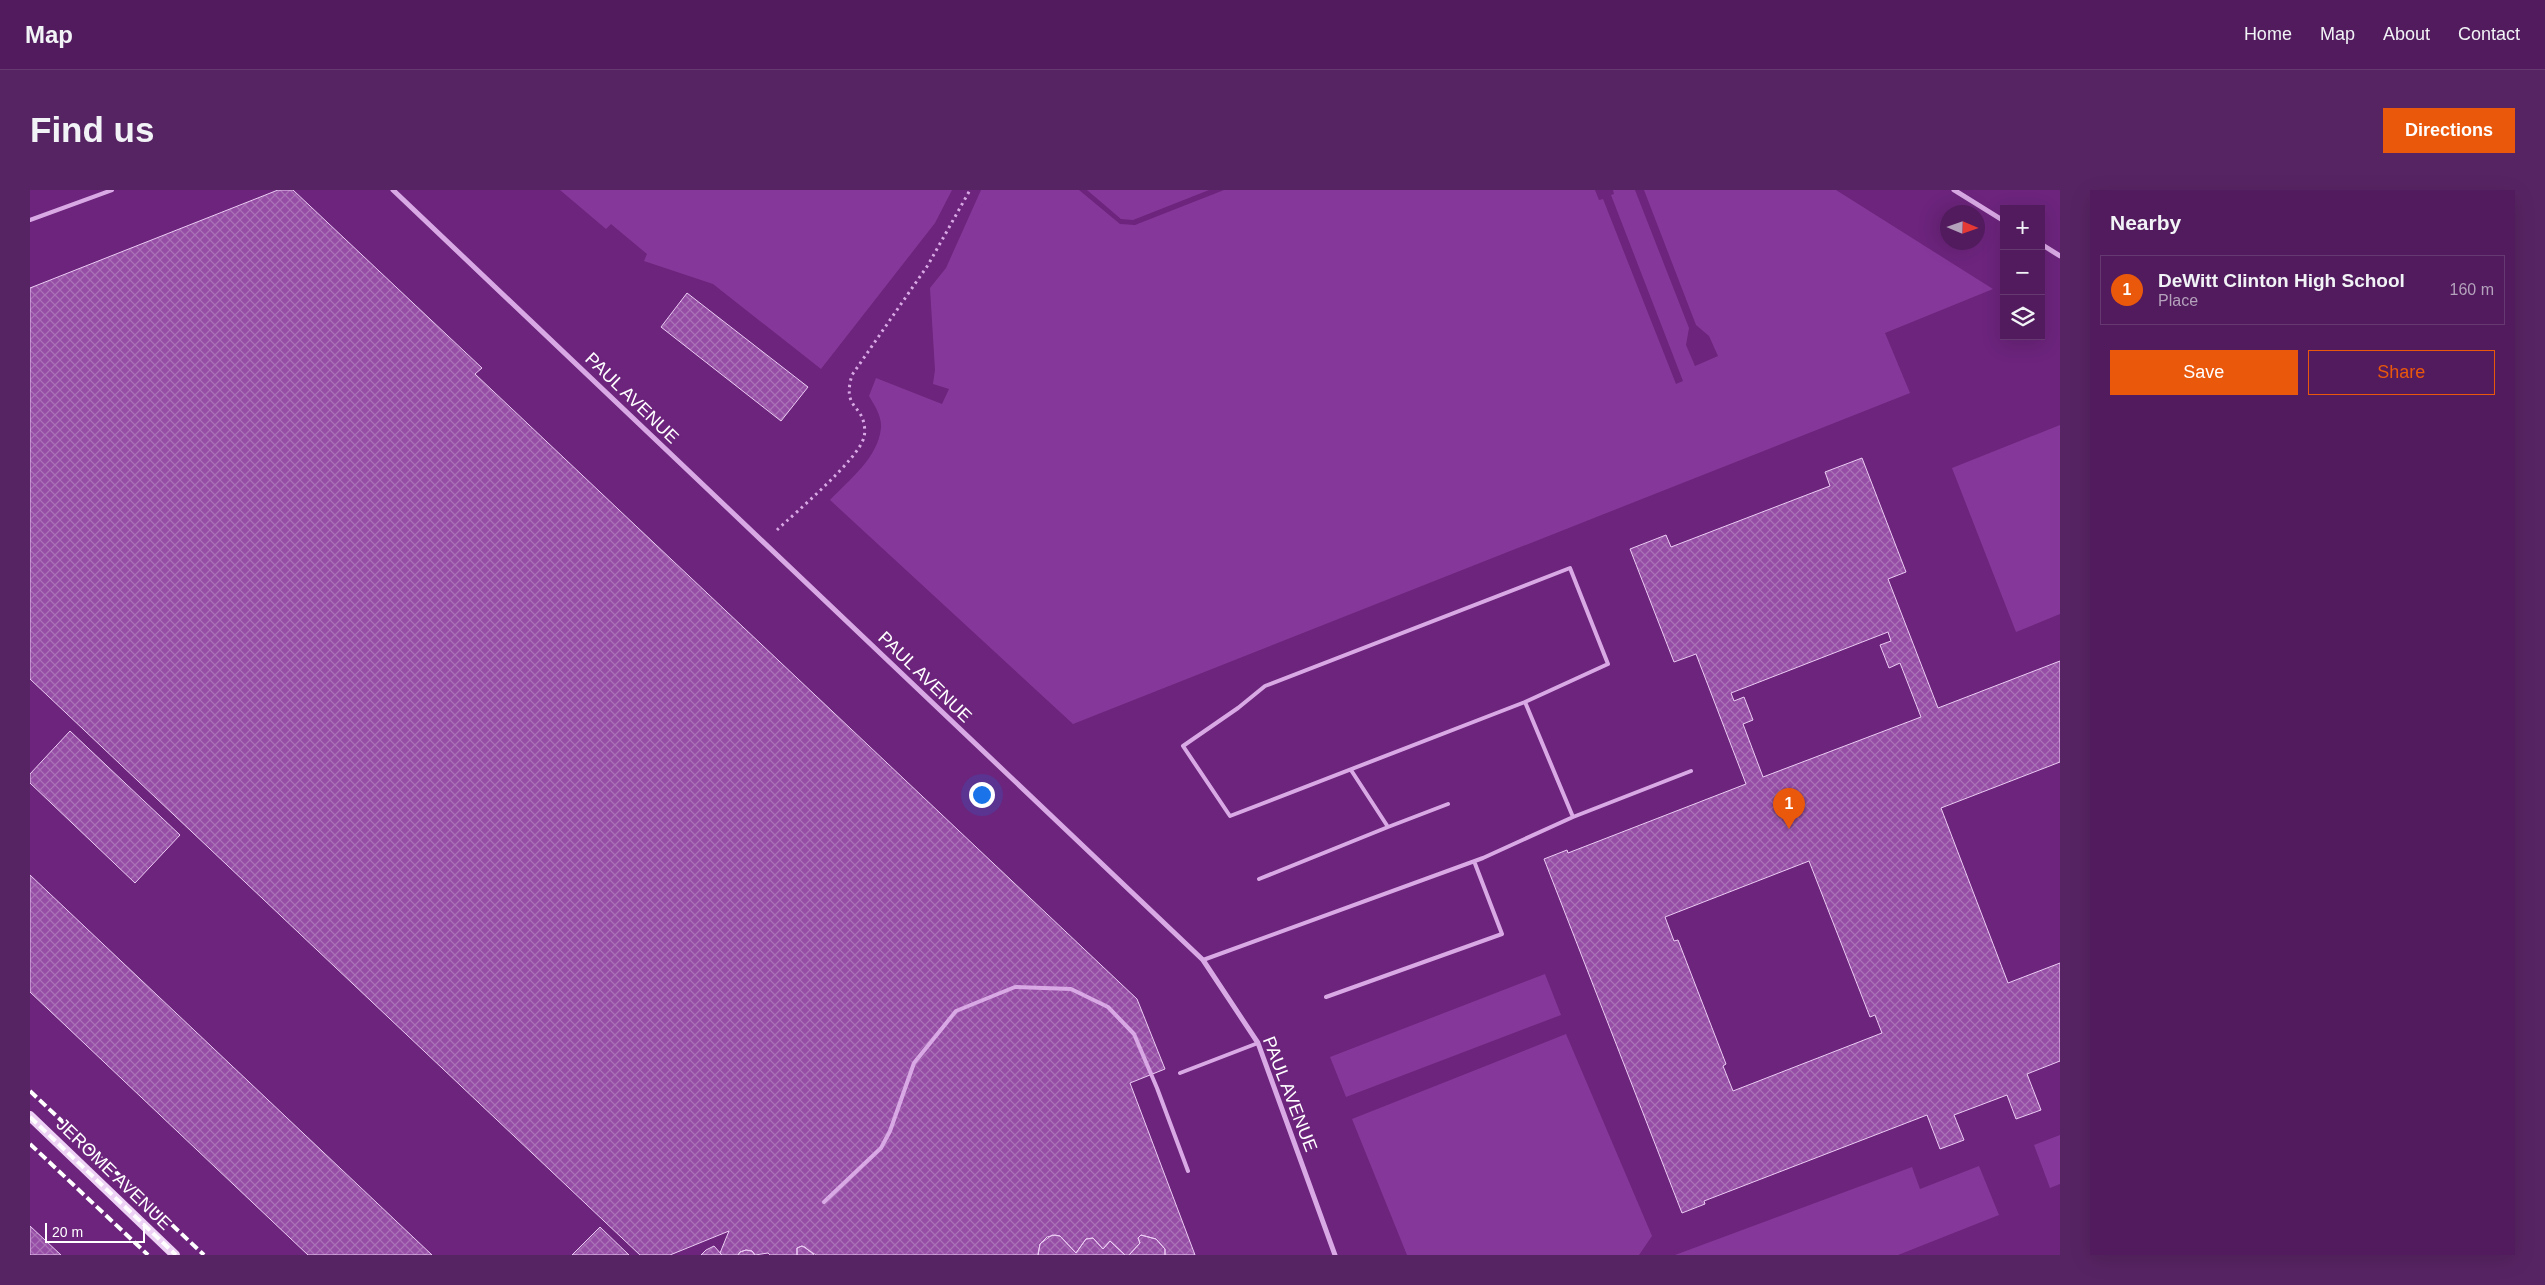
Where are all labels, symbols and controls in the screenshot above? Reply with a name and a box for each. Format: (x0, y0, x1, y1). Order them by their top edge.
text: Map (25, 21, 73, 48)
text: Home (2244, 24, 2292, 44)
text: Map (2320, 24, 2355, 44)
text: About (2383, 24, 2430, 44)
text: Contact (2458, 24, 2520, 44)
button: Directions (2383, 108, 2515, 153)
text: Find us (30, 110, 154, 149)
north arrow (1940, 205, 1985, 250)
map controls (2000, 205, 2045, 340)
button: + (2000, 205, 2045, 250)
text: Nearby (2110, 211, 2181, 234)
button: − (2000, 250, 2045, 295)
text: DeWitt Clinton High School (2158, 270, 2405, 291)
text: 1 (2123, 281, 2131, 298)
text: 160 m (2450, 281, 2494, 298)
text: Place (2158, 292, 2198, 309)
button: layers (2000, 295, 2045, 340)
street label: PAUL AVENUE (581, 349, 683, 447)
button: Save (2110, 350, 2298, 395)
button: Share (2308, 350, 2495, 395)
street label: PAUL AVENUE (874, 628, 976, 726)
your location (969, 782, 995, 808)
pin: 1 (1773, 788, 1805, 829)
street label: PAUL AVENUE (1259, 1034, 1321, 1154)
street label: JEROME AVENUE (52, 1114, 176, 1234)
scale bar (45, 1220, 145, 1243)
text: 20 m (52, 1224, 83, 1240)

